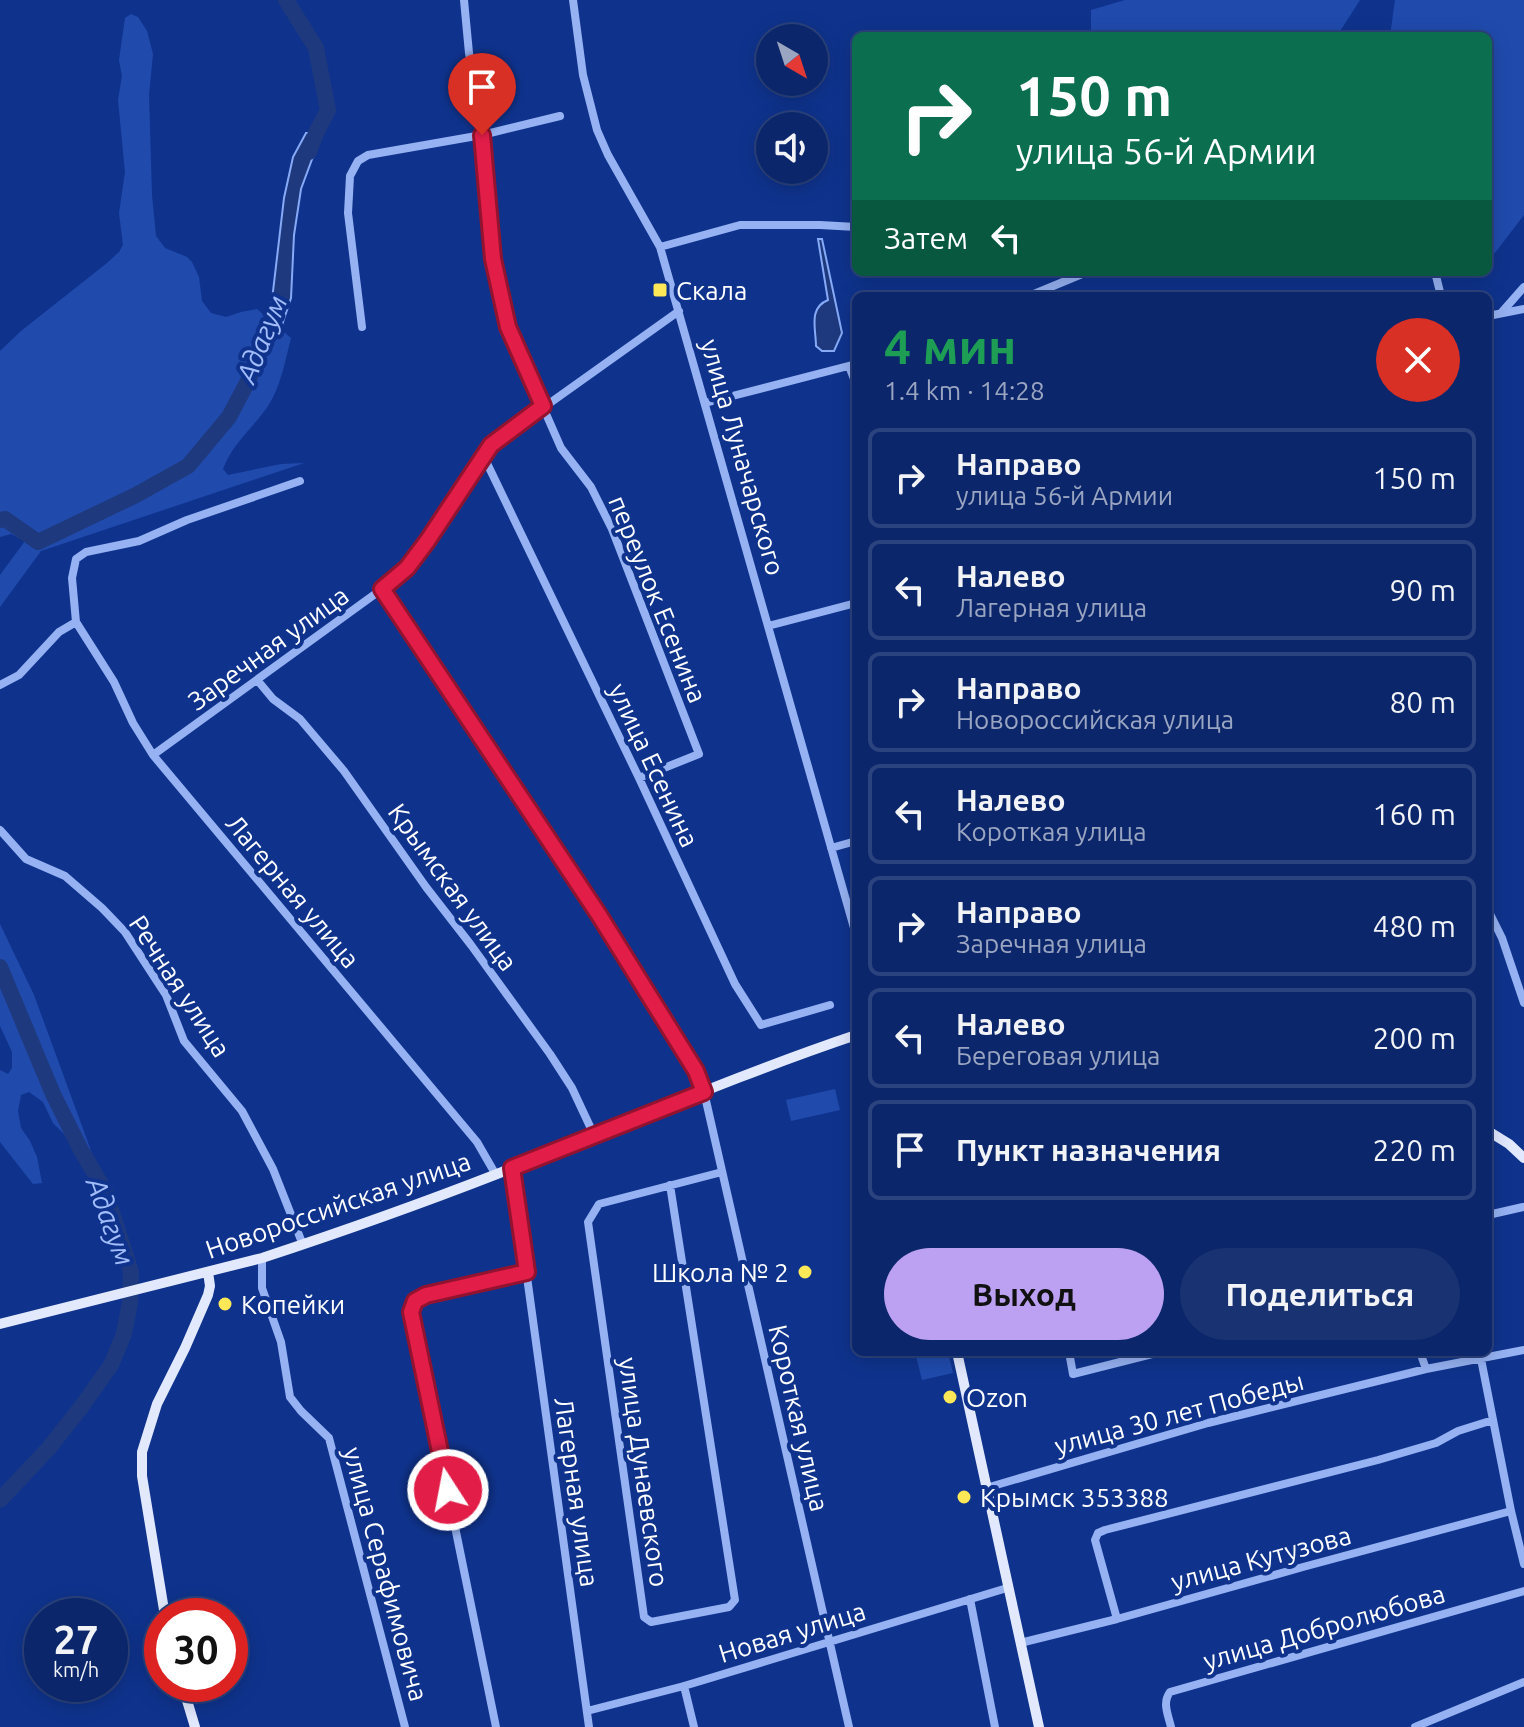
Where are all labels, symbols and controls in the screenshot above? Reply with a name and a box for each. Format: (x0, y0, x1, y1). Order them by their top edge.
north arrow (756, 24, 828, 96)
map controls (756, 24, 828, 184)
pin (448, 53, 516, 135)
icon: right (884, 64, 988, 168)
text: 150 m (1016, 64, 1172, 127)
icon: arrive (460, 65, 504, 109)
button: sound (756, 112, 828, 184)
text: улица 56-й Армии (1016, 130, 1317, 171)
icon: left (984, 216, 1028, 260)
text: Затем (884, 221, 968, 255)
place label: Скала (676, 276, 747, 305)
marker: Скала (651, 281, 669, 299)
water label: Адагум (229, 291, 292, 389)
button: close (1376, 318, 1460, 402)
text: 4 мин (884, 319, 1016, 373)
street label: улица Луначарского (695, 336, 791, 578)
text: 1.4 km · 14:28 (884, 376, 1045, 405)
text: Направо (956, 447, 1082, 481)
icon: right (888, 456, 932, 500)
text: 150 m (1372, 461, 1456, 495)
text: улица 56-й Армии (956, 481, 1173, 510)
street label: переулок Есенина (603, 491, 713, 707)
text: Налево (956, 559, 1066, 593)
icon: left (888, 568, 932, 612)
text: 90 m (1389, 573, 1456, 607)
street label: Заречная улица (182, 580, 354, 716)
text: Лагерная улица (956, 593, 1147, 622)
text: Направо (956, 671, 1082, 705)
street label: улица Есенина (603, 679, 705, 851)
icon: right (888, 680, 932, 724)
text: 80 m (1389, 685, 1456, 719)
text: Новороссийская улица (956, 705, 1234, 734)
text: Налево (956, 783, 1066, 817)
icon: left (888, 792, 932, 836)
text: 160 m (1372, 797, 1456, 831)
street label: Крымская улица (383, 798, 523, 976)
street label: Лагерная улица (220, 808, 366, 974)
text: Короткая улица (956, 817, 1147, 846)
text: Направо (956, 895, 1082, 929)
icon: right (888, 904, 932, 948)
text: 480 m (1372, 909, 1456, 943)
street label: Речная улица (124, 910, 236, 1062)
text: Заречная улица (956, 929, 1147, 958)
text: Налево (956, 1007, 1066, 1041)
icon: left (888, 1016, 932, 1060)
text: 200 m (1372, 1021, 1456, 1055)
text: Береговая улица (956, 1041, 1160, 1070)
icon: arrive (888, 1128, 932, 1172)
text: Пункт назначения (956, 1133, 1221, 1167)
text: 220 m (1372, 1133, 1456, 1167)
street label: Новороссийская улица (202, 1146, 474, 1264)
water label: Адагум (80, 1171, 141, 1269)
button: Выход (884, 1248, 1164, 1340)
button: Поделиться (1180, 1248, 1460, 1340)
place label: Школа № 2 (652, 1258, 789, 1287)
marker: Школа № 2 (796, 1263, 814, 1281)
place label: Копейки (241, 1290, 345, 1319)
marker: Копейки (216, 1295, 234, 1313)
street label: Короткая улица (763, 1322, 835, 1514)
street label: улица Дунаевского (614, 1355, 674, 1589)
street label: улица 30 лет Победы (1051, 1366, 1307, 1460)
place label: Ozon (966, 1383, 1028, 1412)
marker: Ozon (941, 1388, 959, 1406)
street label: Лагерная улица (549, 1395, 605, 1589)
street label: улица Серафимовича (338, 1444, 434, 1704)
position arrow (406, 1448, 490, 1532)
place label: Крымск 353388 (980, 1483, 1169, 1512)
marker: Крымск 353388 (955, 1488, 973, 1506)
street label: улица Кутузова (1168, 1520, 1354, 1596)
street label: улица Добролюбова (1200, 1579, 1448, 1675)
street label: Новая улица (715, 1596, 869, 1668)
speed limit sign: 30 (144, 1598, 248, 1702)
text: 27 (53, 1617, 99, 1662)
text: km/h (53, 1658, 99, 1681)

